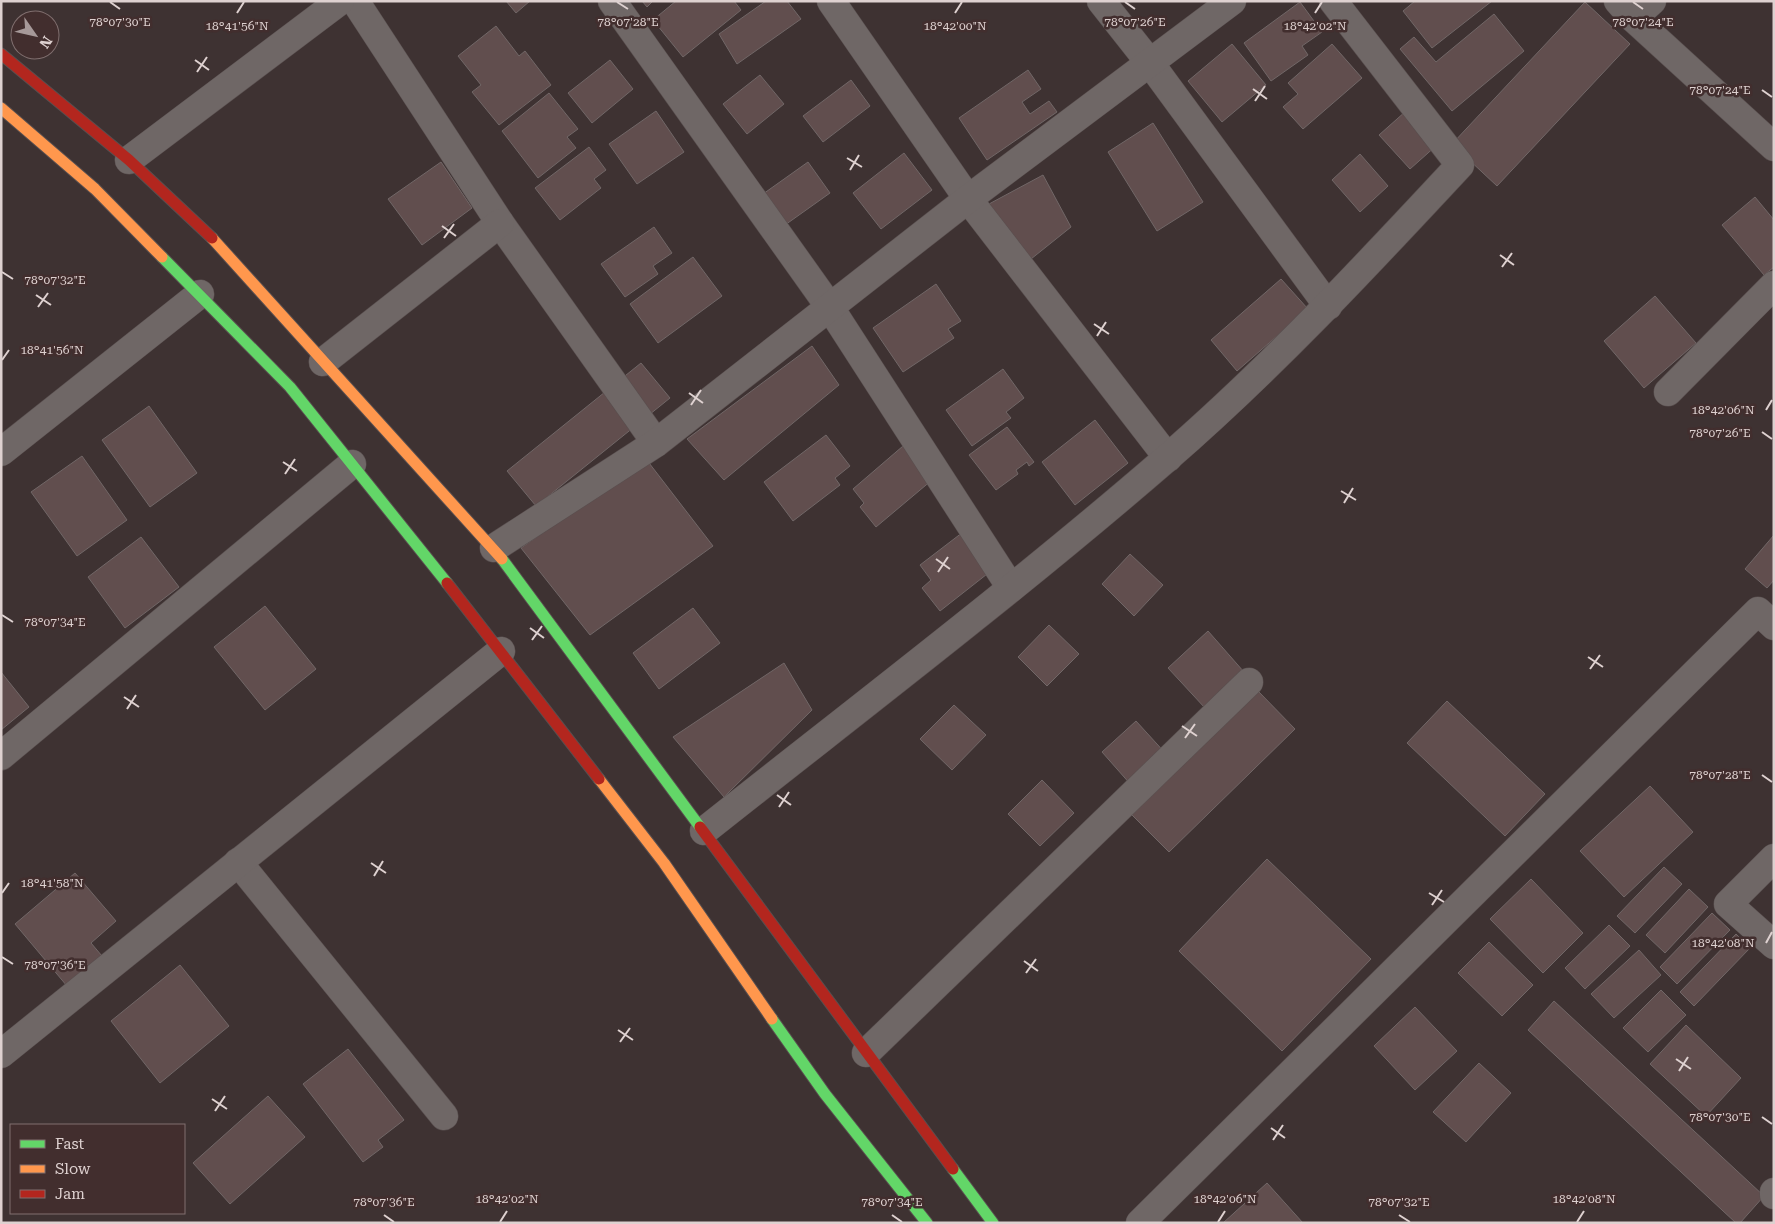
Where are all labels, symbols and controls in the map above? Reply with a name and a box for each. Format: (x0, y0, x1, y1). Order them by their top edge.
north arrow (10, 10, 60, 60)
text: 78°07'30"E (89, 15, 151, 29)
text: 78°07'28"E (597, 15, 659, 29)
text: 78°07'26"E (1104, 15, 1166, 29)
text: 78°07'24"E (1612, 15, 1674, 29)
text: 18°41'56"N (205, 19, 269, 33)
text: 18°42'00"N (923, 19, 987, 33)
text: 18°42'02"N (1283, 19, 1347, 33)
text: N (36, 33, 55, 51)
text: 78°07'24"E (1689, 83, 1751, 97)
text: 78°07'32"E (24, 273, 86, 287)
text: 18°41'56"N (20, 343, 84, 357)
text: 18°42'06"N (1691, 403, 1755, 417)
text: 78°07'26"E (1689, 426, 1751, 440)
text: 78°07'34"E (24, 615, 86, 629)
text: 78°07'28"E (1689, 768, 1751, 782)
text: 18°41'58"N (20, 876, 84, 890)
text: 18°42'08"N (1691, 936, 1755, 950)
text: 78°07'36"E (24, 958, 86, 972)
text: 78°07'30"E (1689, 1110, 1751, 1124)
legend (10, 1124, 185, 1214)
text: Fast (55, 1135, 85, 1153)
text: Slow (55, 1160, 91, 1178)
text: Jam (55, 1185, 85, 1203)
text: 18°42'02"N (475, 1192, 539, 1206)
text: 18°42'06"N (1193, 1192, 1257, 1206)
text: 18°42'08"N (1552, 1192, 1616, 1206)
text: 78°07'36"E (353, 1195, 415, 1209)
text: 78°07'34"E (861, 1195, 923, 1209)
text: 78°07'32"E (1368, 1195, 1430, 1209)

